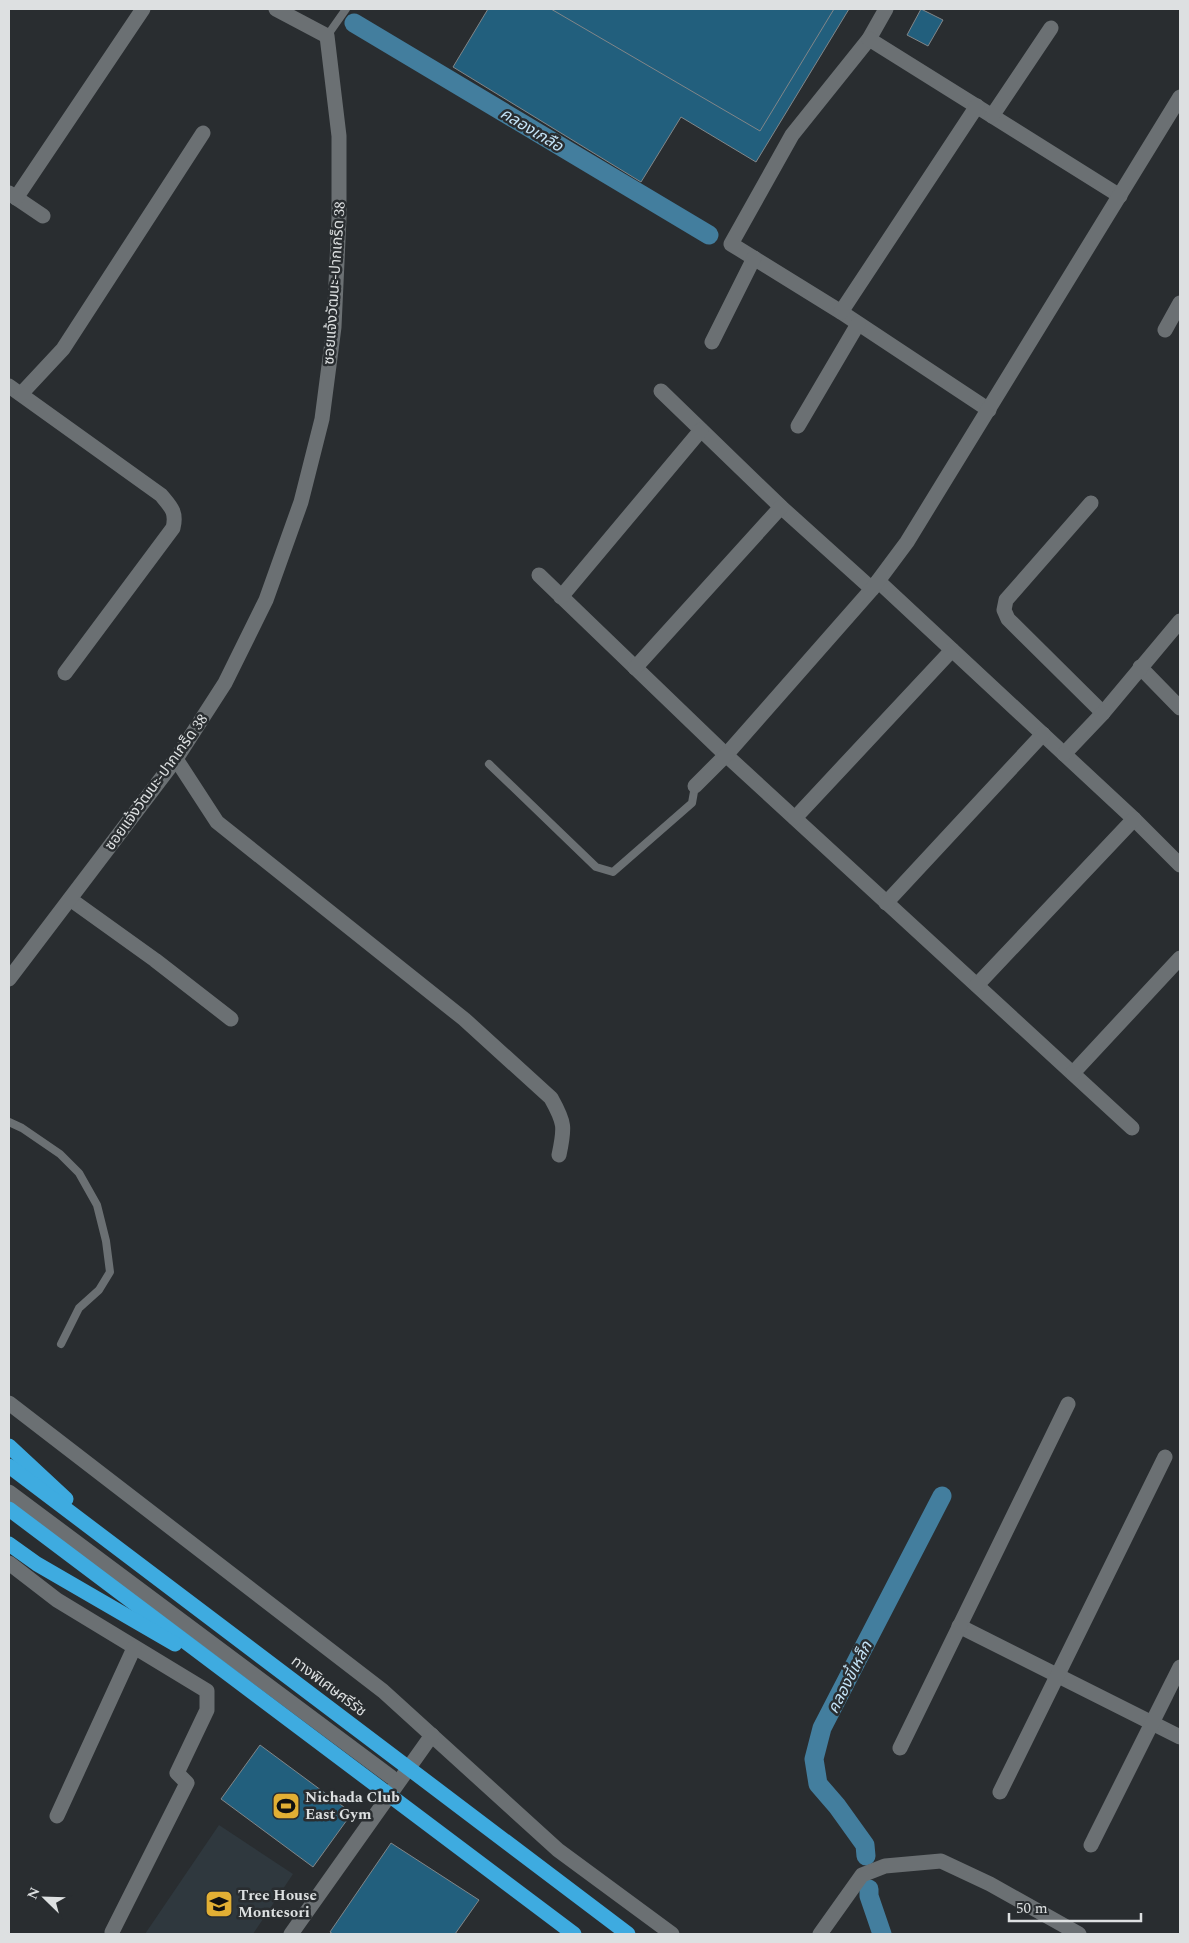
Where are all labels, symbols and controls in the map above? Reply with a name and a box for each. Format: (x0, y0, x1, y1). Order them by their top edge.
water label: คลองเกลือ (496, 102, 568, 158)
street label: ซอยแจ้งวัฒนะ-ปากเกร็ด 38 (317, 201, 352, 365)
street label: ซอยแจ้งวัฒนะ-ปากเกร็ด 38 (99, 709, 214, 855)
water label: คลองขี้เหล็ก (821, 1636, 879, 1718)
street label: ทางพิเศษศรีรัช (286, 1650, 371, 1722)
place label: Nichada Club East Gym (305, 1786, 400, 1826)
sports icon: Nichada Club East Gym (271, 1791, 301, 1821)
north arrow (20, 1873, 70, 1923)
text: N (22, 1884, 45, 1902)
place label: Tree House Montesori (238, 1884, 317, 1924)
school or university icon: Tree House Montesori (204, 1889, 234, 1919)
scale bar (1009, 1890, 1142, 1922)
text: 50 m (1016, 1897, 1048, 1920)

